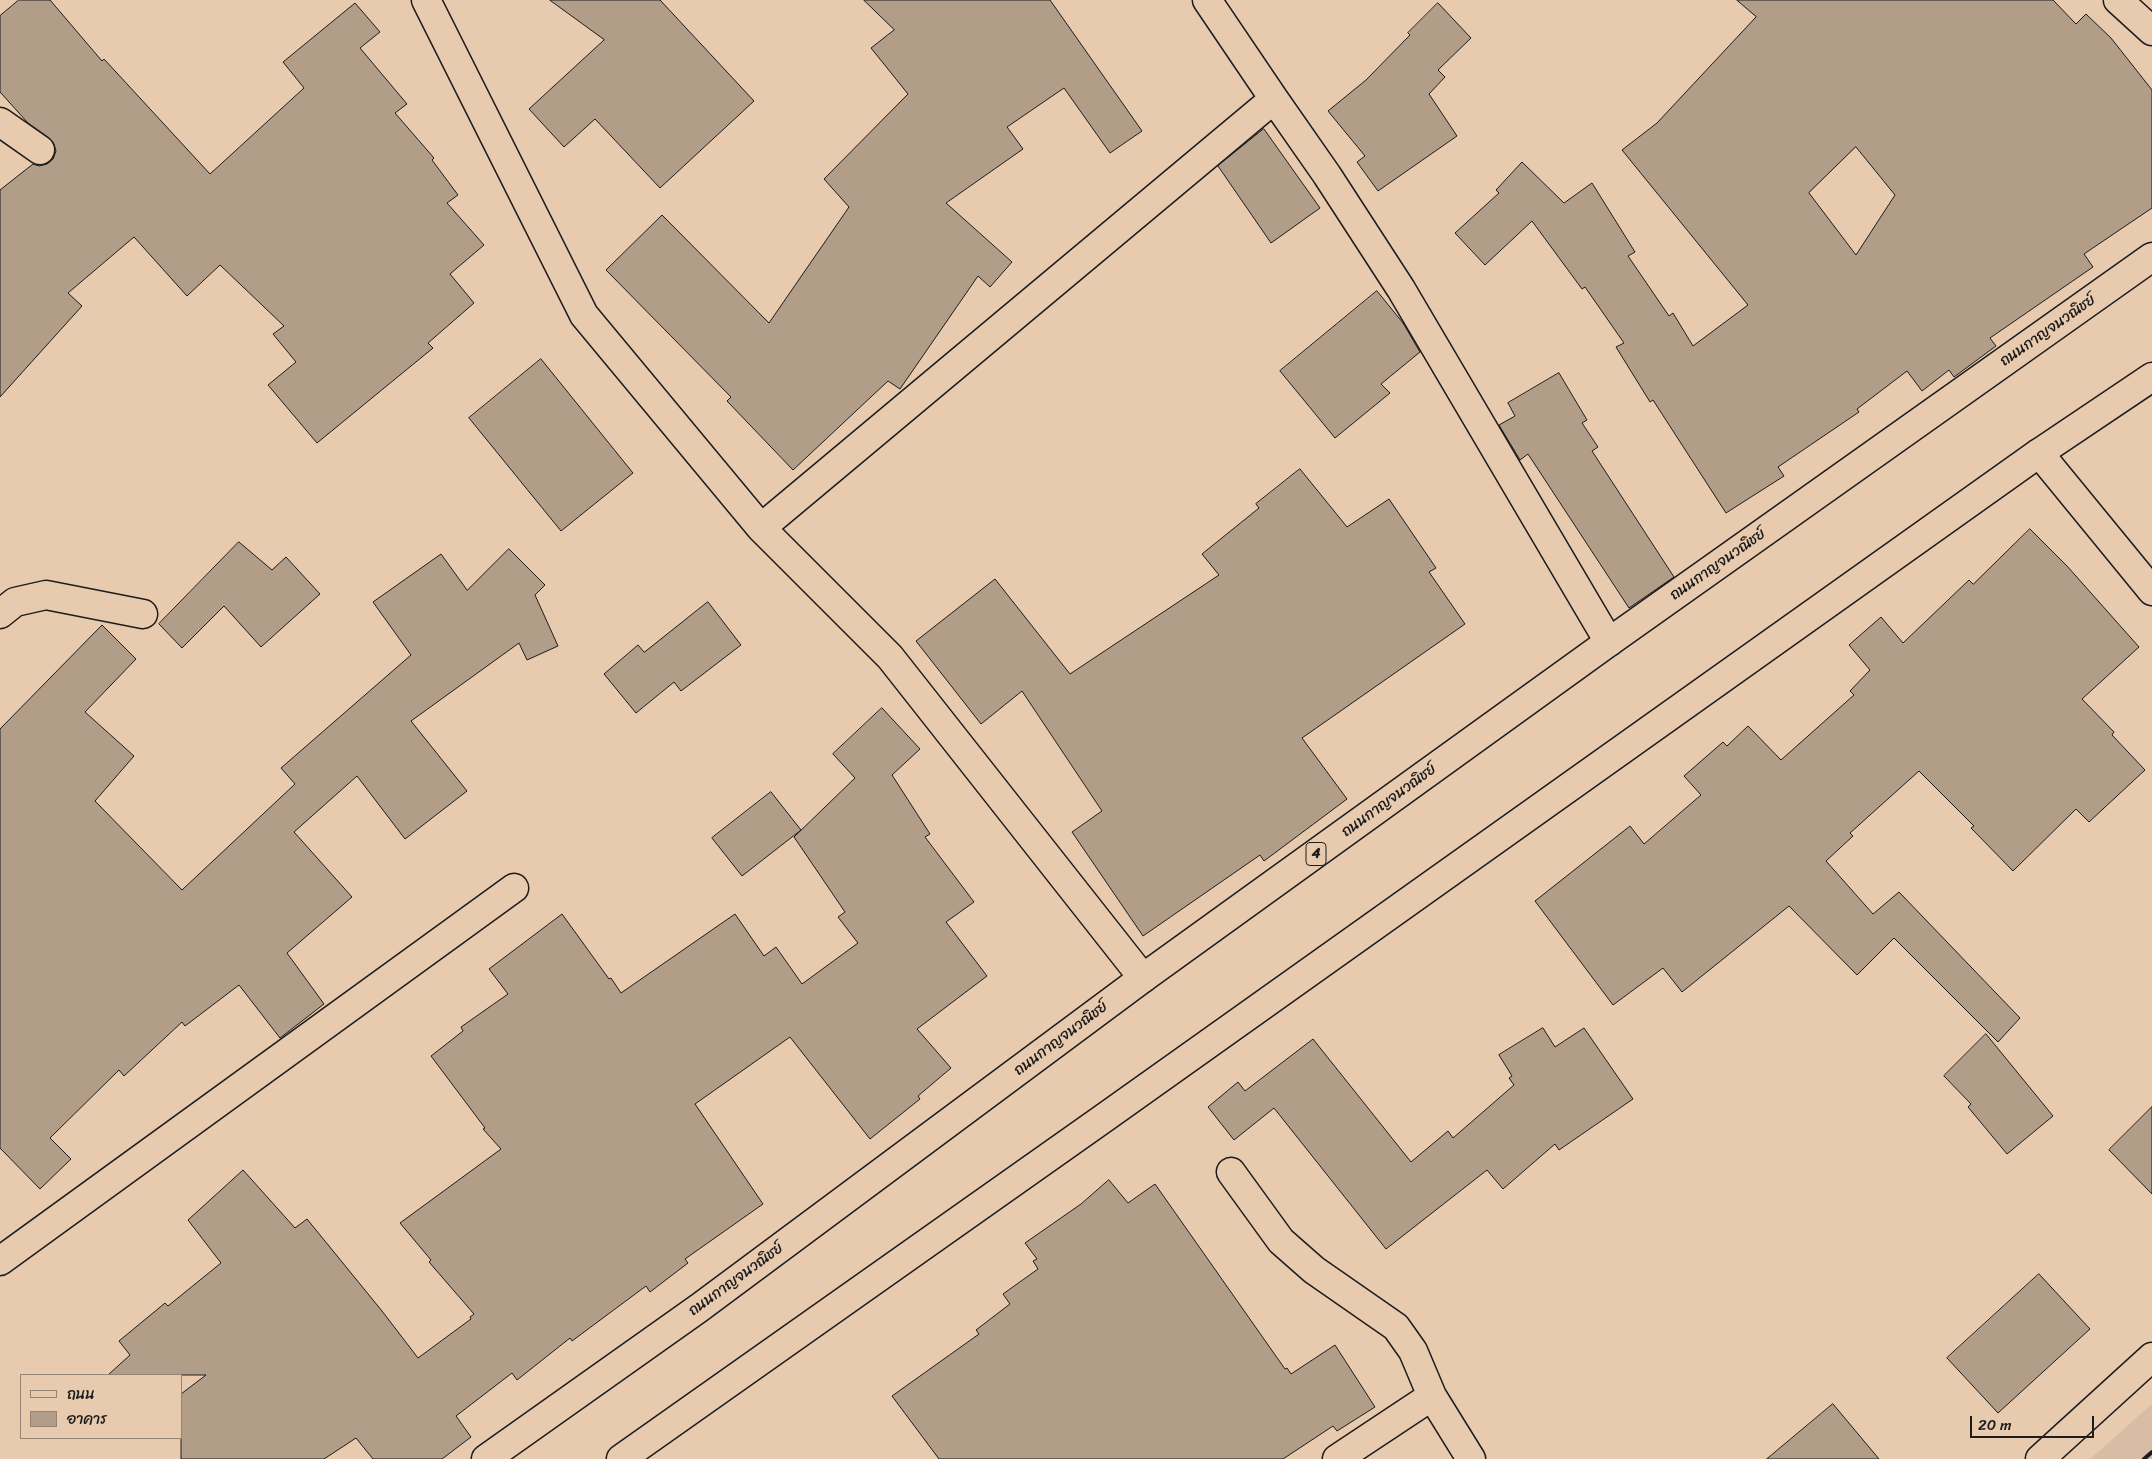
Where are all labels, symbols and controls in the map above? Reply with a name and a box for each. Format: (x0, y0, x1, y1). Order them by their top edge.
street label: ถนนกาญจนวณิชย์ (1997, 291, 2099, 371)
street label: ถนนกาญจนวณิชย์ (1667, 525, 1769, 605)
street label: ถนนกาญจนวณิชย์ (1338, 761, 1440, 841)
road number: 4 (1306, 842, 1326, 866)
street label: ถนนกาญจนวณิชย์ (1011, 998, 1111, 1080)
street label: ถนนกาญจนวณิชย์ (685, 1240, 787, 1320)
legend (20, 1374, 182, 1439)
text: ถนน (67, 1381, 95, 1407)
text: อาคาร (67, 1406, 107, 1432)
scale bar (1972, 1406, 2096, 1438)
text: 20 m (1978, 1412, 2012, 1438)

